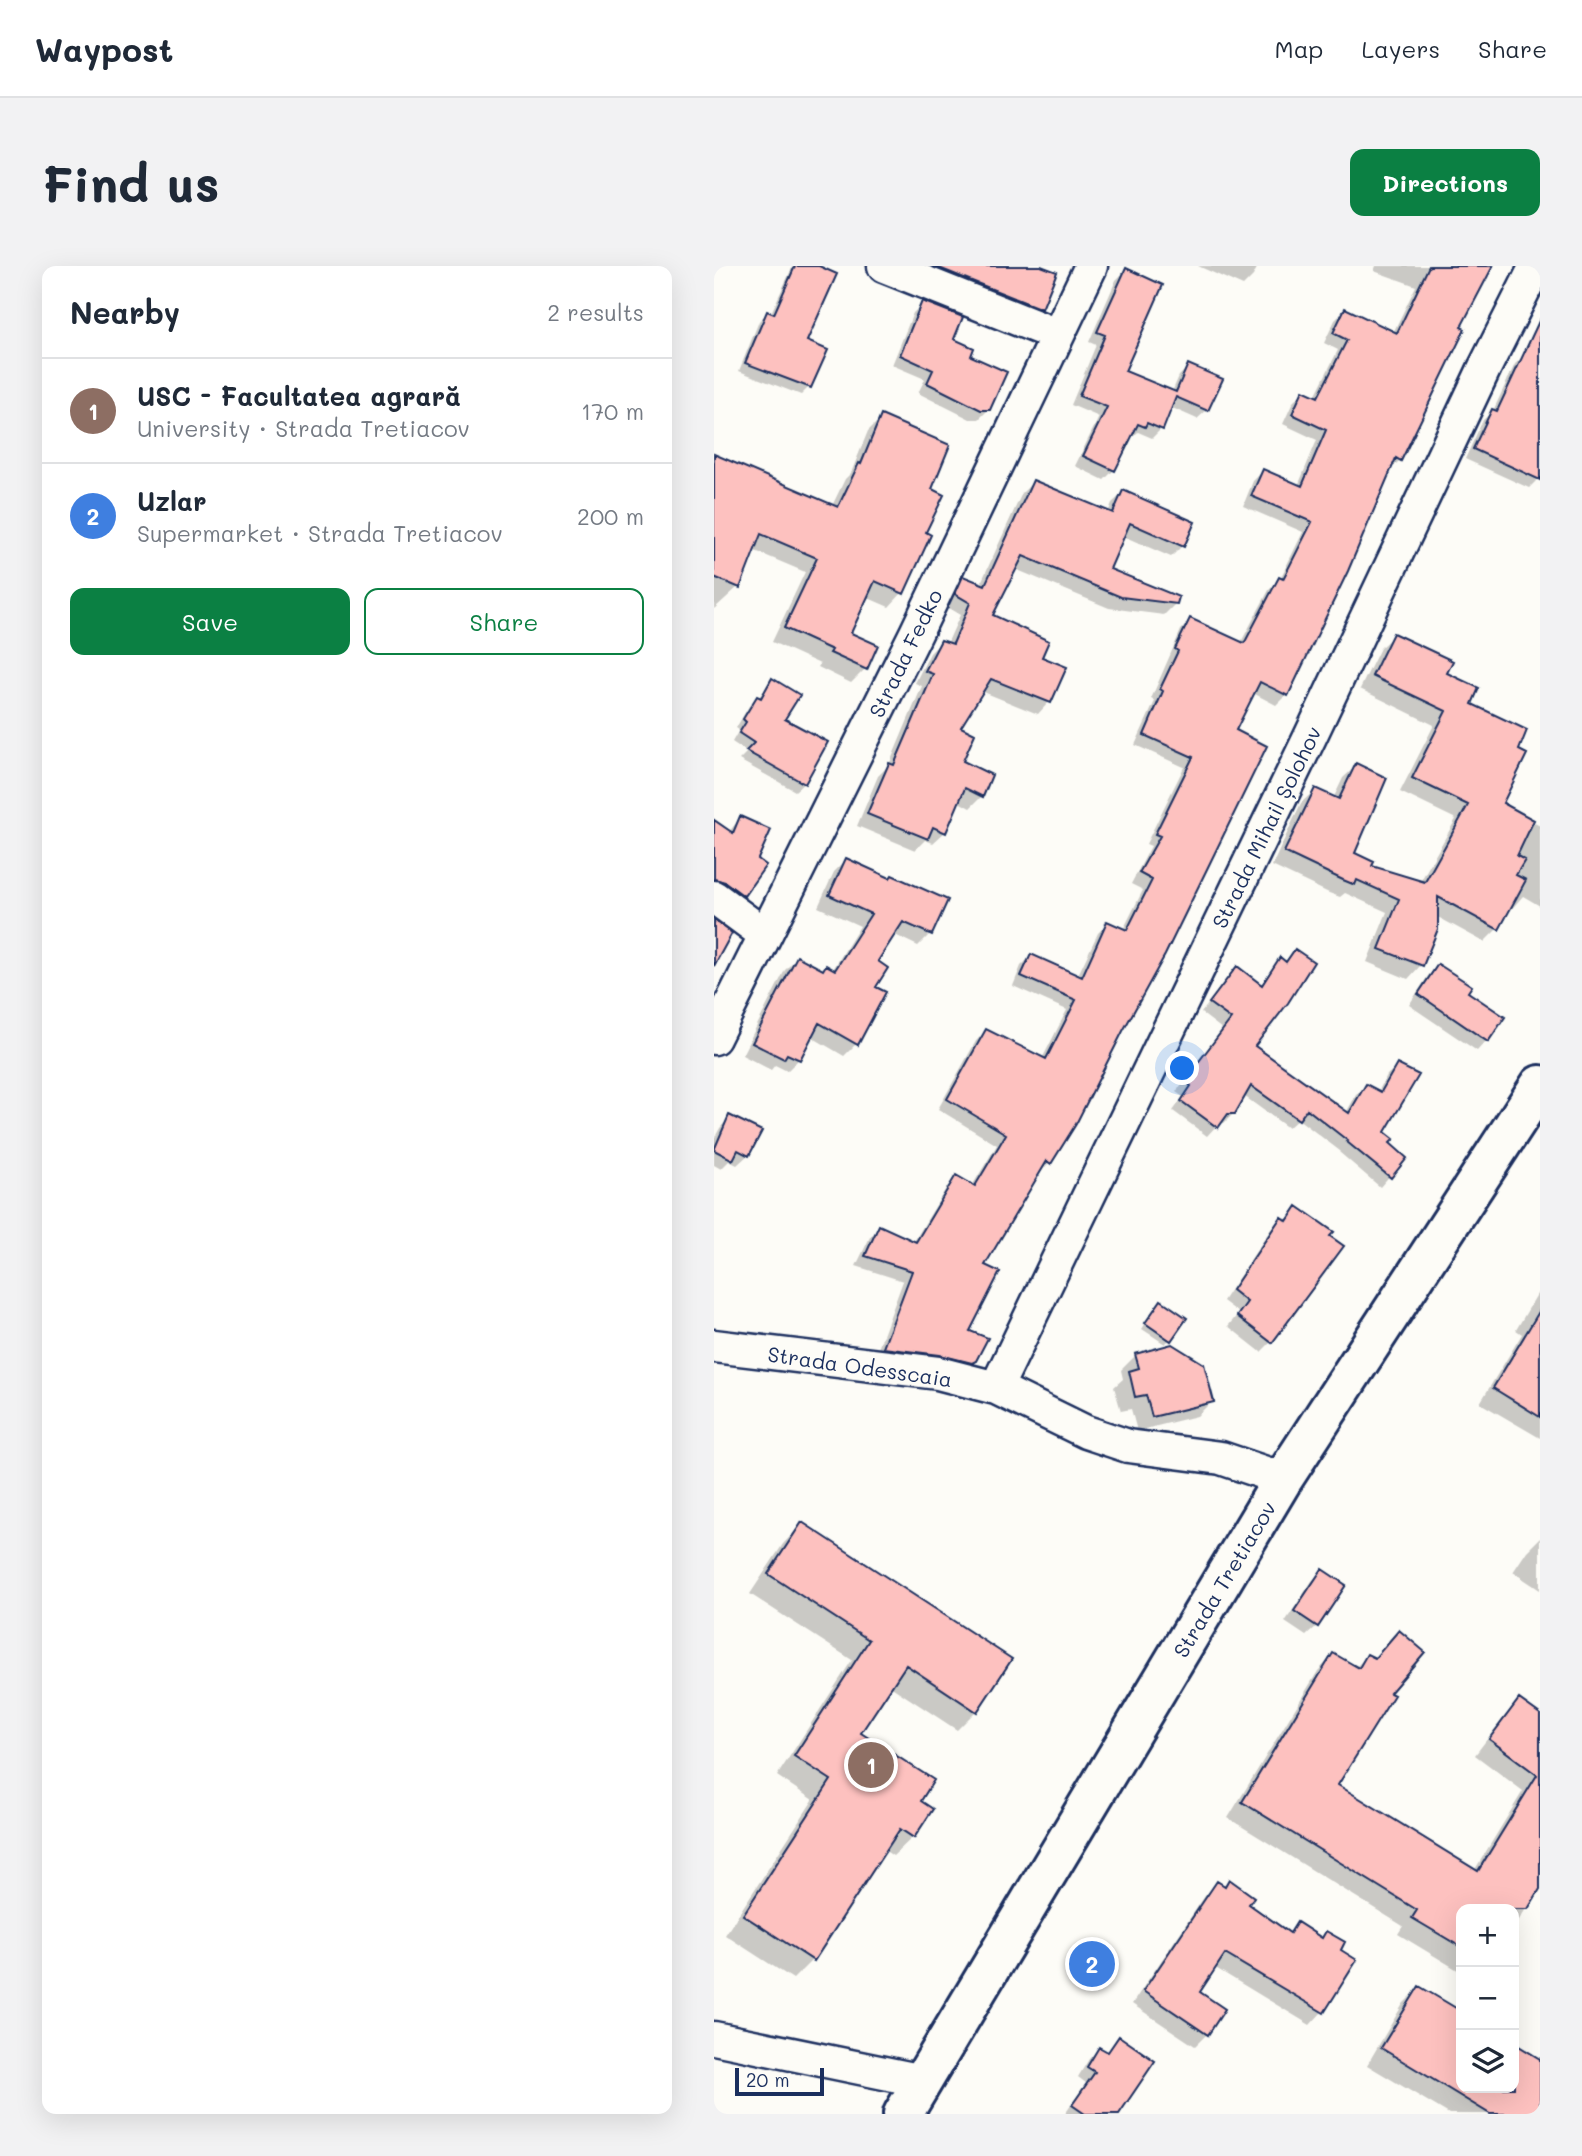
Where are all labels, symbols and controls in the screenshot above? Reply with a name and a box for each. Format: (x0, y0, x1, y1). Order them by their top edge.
text: Waypost (35, 27, 173, 70)
text: Map (1275, 33, 1323, 64)
text: Layers (1361, 33, 1440, 64)
text: Share (1478, 33, 1547, 64)
button: Directions (1350, 149, 1540, 216)
text: Find us (42, 151, 220, 214)
text: Nearby (70, 292, 180, 332)
text: 2 results (547, 297, 644, 327)
text: USC - Facultatea agrară (137, 379, 461, 413)
text: 1 (88, 396, 98, 426)
text: 170 m (581, 396, 644, 426)
text: University · Strada Tretiacov (137, 413, 470, 443)
text: Uzlar (137, 484, 207, 518)
text: 2 (87, 501, 99, 531)
text: 200 m (577, 501, 644, 531)
text: Supermarket · Strada Tretiacov (137, 518, 503, 548)
street label: Strada Fedko (862, 584, 948, 722)
button: Save (70, 588, 350, 655)
button: Share (364, 588, 644, 655)
street label: Strada Mihail Șolohov (1205, 721, 1328, 933)
your location (1165, 1051, 1199, 1085)
street label: Strada Odesscaia (766, 1340, 954, 1392)
street label: Strada Tretiacov (1167, 1496, 1281, 1662)
pin: 1 (848, 1739, 894, 1791)
map controls (1456, 1904, 1519, 2093)
button: + (1456, 1904, 1519, 1967)
pin: 2 (1069, 1938, 1115, 1990)
button: − (1456, 1967, 1519, 2030)
button: layers (1456, 2030, 1519, 2093)
scale bar (735, 2065, 824, 2097)
text: 20 m (746, 2067, 790, 2092)

